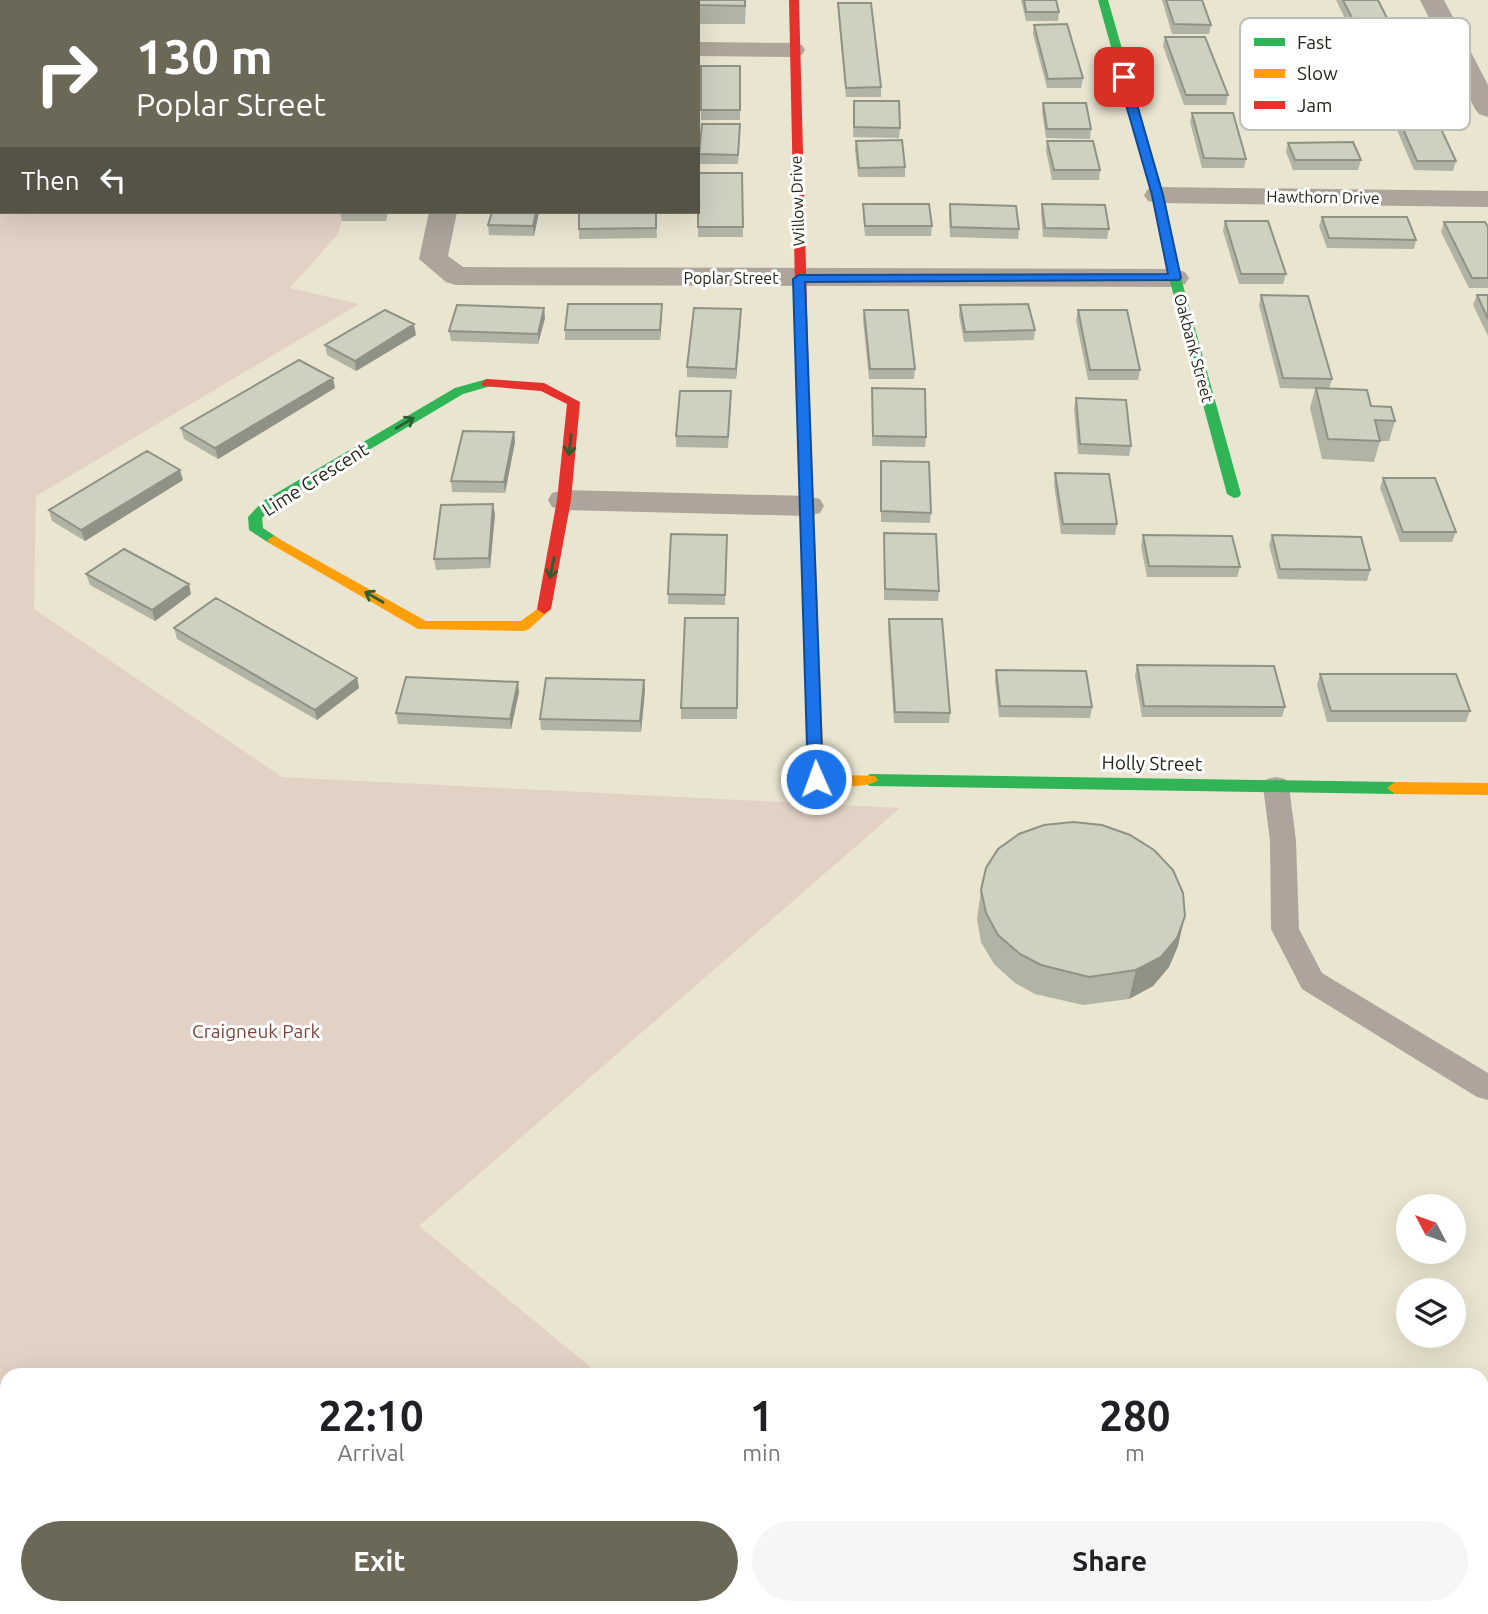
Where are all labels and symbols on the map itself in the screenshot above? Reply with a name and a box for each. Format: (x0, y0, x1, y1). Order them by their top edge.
legend (1240, 18, 1470, 130)
text: Fast (1297, 31, 1332, 53)
pin (1094, 47, 1154, 107)
text: Slow (1297, 62, 1338, 84)
text: Jam (1297, 94, 1333, 116)
street label: Willow Drive (786, 155, 808, 247)
street label: Hawthorn Drive (1266, 187, 1380, 207)
street label: Poplar Street (684, 269, 779, 287)
street label: Oakbank Street (1171, 292, 1217, 405)
one-way arrow (394, 416, 414, 430)
one-way arrow (563, 433, 576, 456)
street label: Lime Crescent (258, 437, 372, 520)
one-way arrow (544, 556, 558, 578)
one-way arrow (364, 590, 384, 604)
position arrow (779, 742, 853, 816)
street label: Holly Street (1101, 751, 1203, 775)
park label: Craigneuk Park (192, 1020, 320, 1042)
north arrow (1396, 1194, 1466, 1264)

